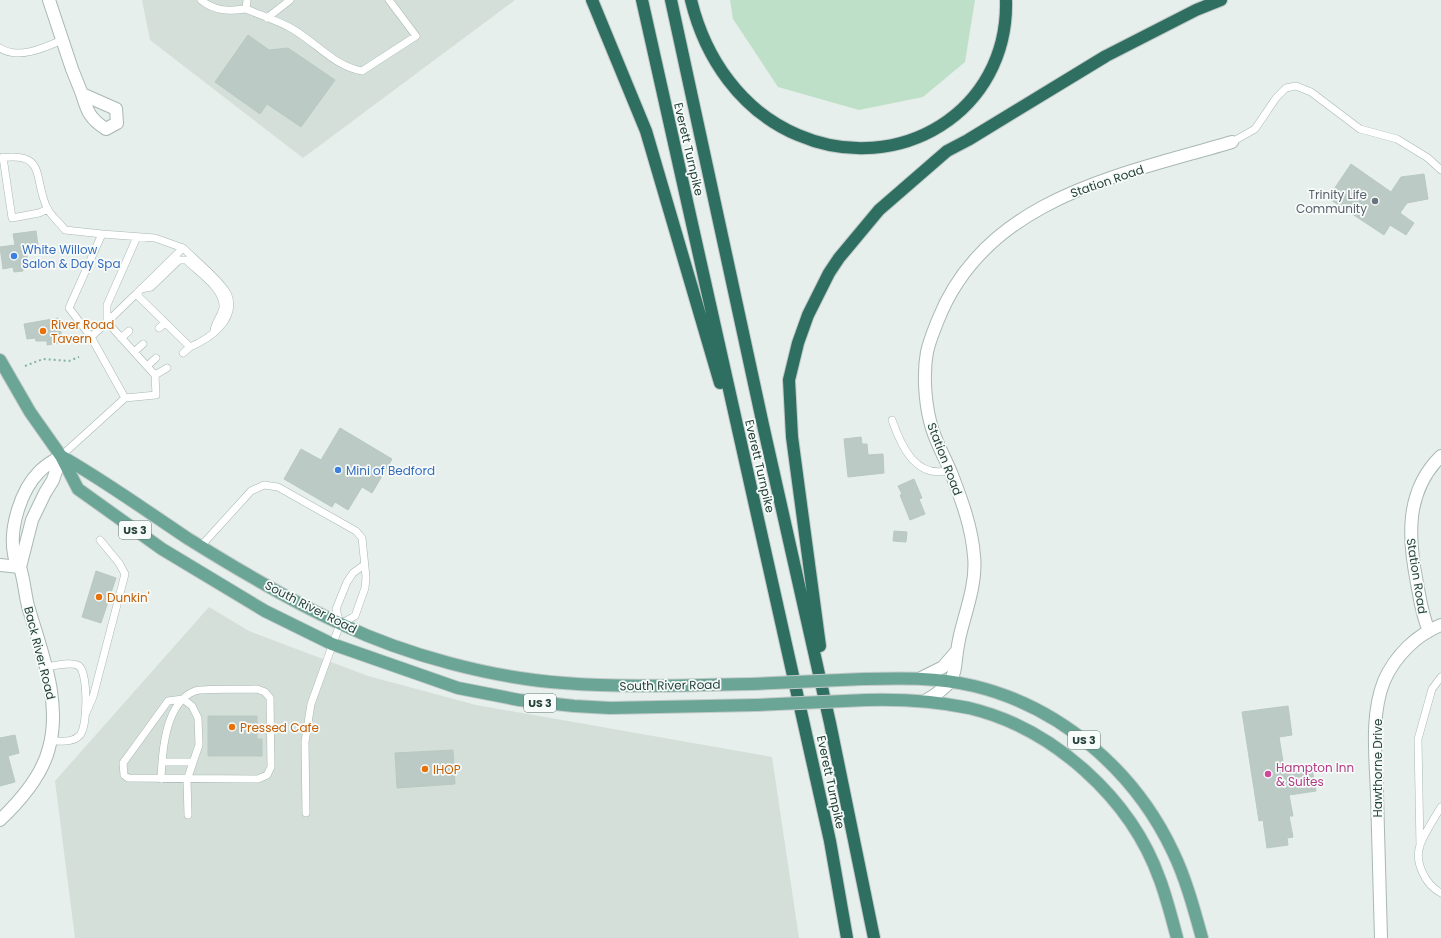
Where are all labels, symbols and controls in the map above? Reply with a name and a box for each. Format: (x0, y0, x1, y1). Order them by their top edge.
street label: Everett Turnpike (670, 101, 708, 197)
street label: Station Road (1068, 160, 1146, 202)
place label: Trinity Life Community (1296, 186, 1367, 217)
marker: Trinity Life Community (1370, 196, 1380, 206)
place label: White Willow Salon & Day Spa (22, 241, 121, 272)
marker: White Willow Salon & Day Spa (9, 251, 19, 261)
place label: River Road Tavern (51, 316, 114, 347)
marker: River Road Tavern (38, 326, 48, 336)
street label: Everett Turnpike (741, 418, 779, 514)
street label: Station Road (923, 420, 967, 498)
place label: Mini of Bedford (346, 462, 435, 479)
marker: Mini of Bedford (333, 465, 343, 475)
road number: US 3 (119, 521, 151, 539)
street label: Station Road (1403, 537, 1431, 615)
street label: South River Road (262, 577, 360, 637)
place label: Dunkin' (107, 589, 150, 606)
marker: Dunkin' (94, 592, 104, 602)
street label: Back River Road (20, 605, 60, 701)
street label: South River Road (619, 676, 721, 694)
road number: US 3 (524, 694, 556, 712)
place label: Pressed Cafe (240, 719, 319, 736)
street label: Hawthorne Drive (1369, 719, 1386, 817)
marker: Pressed Cafe (227, 722, 237, 732)
road number: US 3 (1068, 731, 1100, 749)
street label: Everett Turnpike (813, 734, 849, 830)
place label: Hampton Inn & Suites (1276, 759, 1354, 790)
place label: IHOP (433, 761, 461, 778)
marker: IHOP (420, 764, 430, 774)
marker: Hampton Inn & Suites (1263, 769, 1273, 779)

